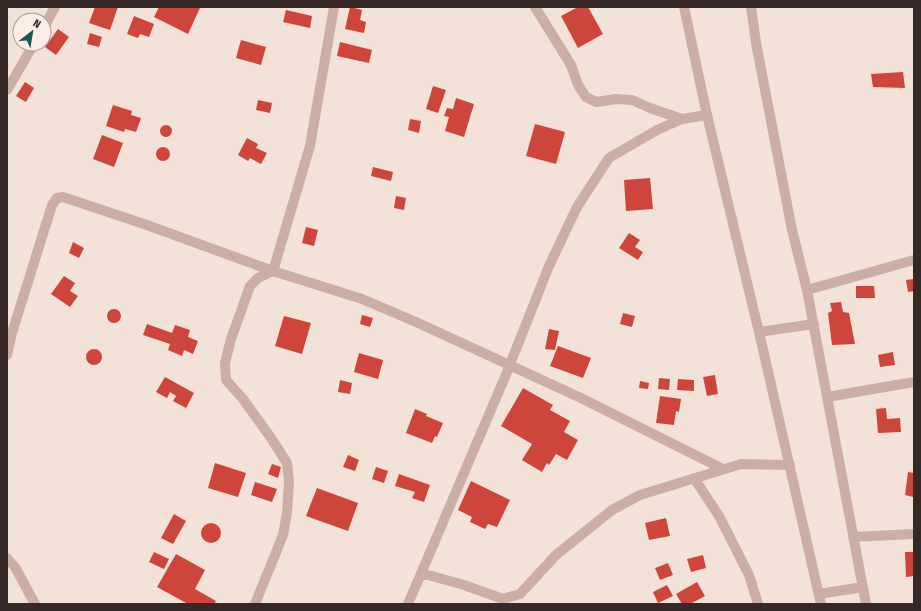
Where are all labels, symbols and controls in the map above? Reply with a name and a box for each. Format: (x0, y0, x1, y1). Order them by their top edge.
north arrow (12, 12, 52, 52)
text: N (31, 17, 43, 31)

